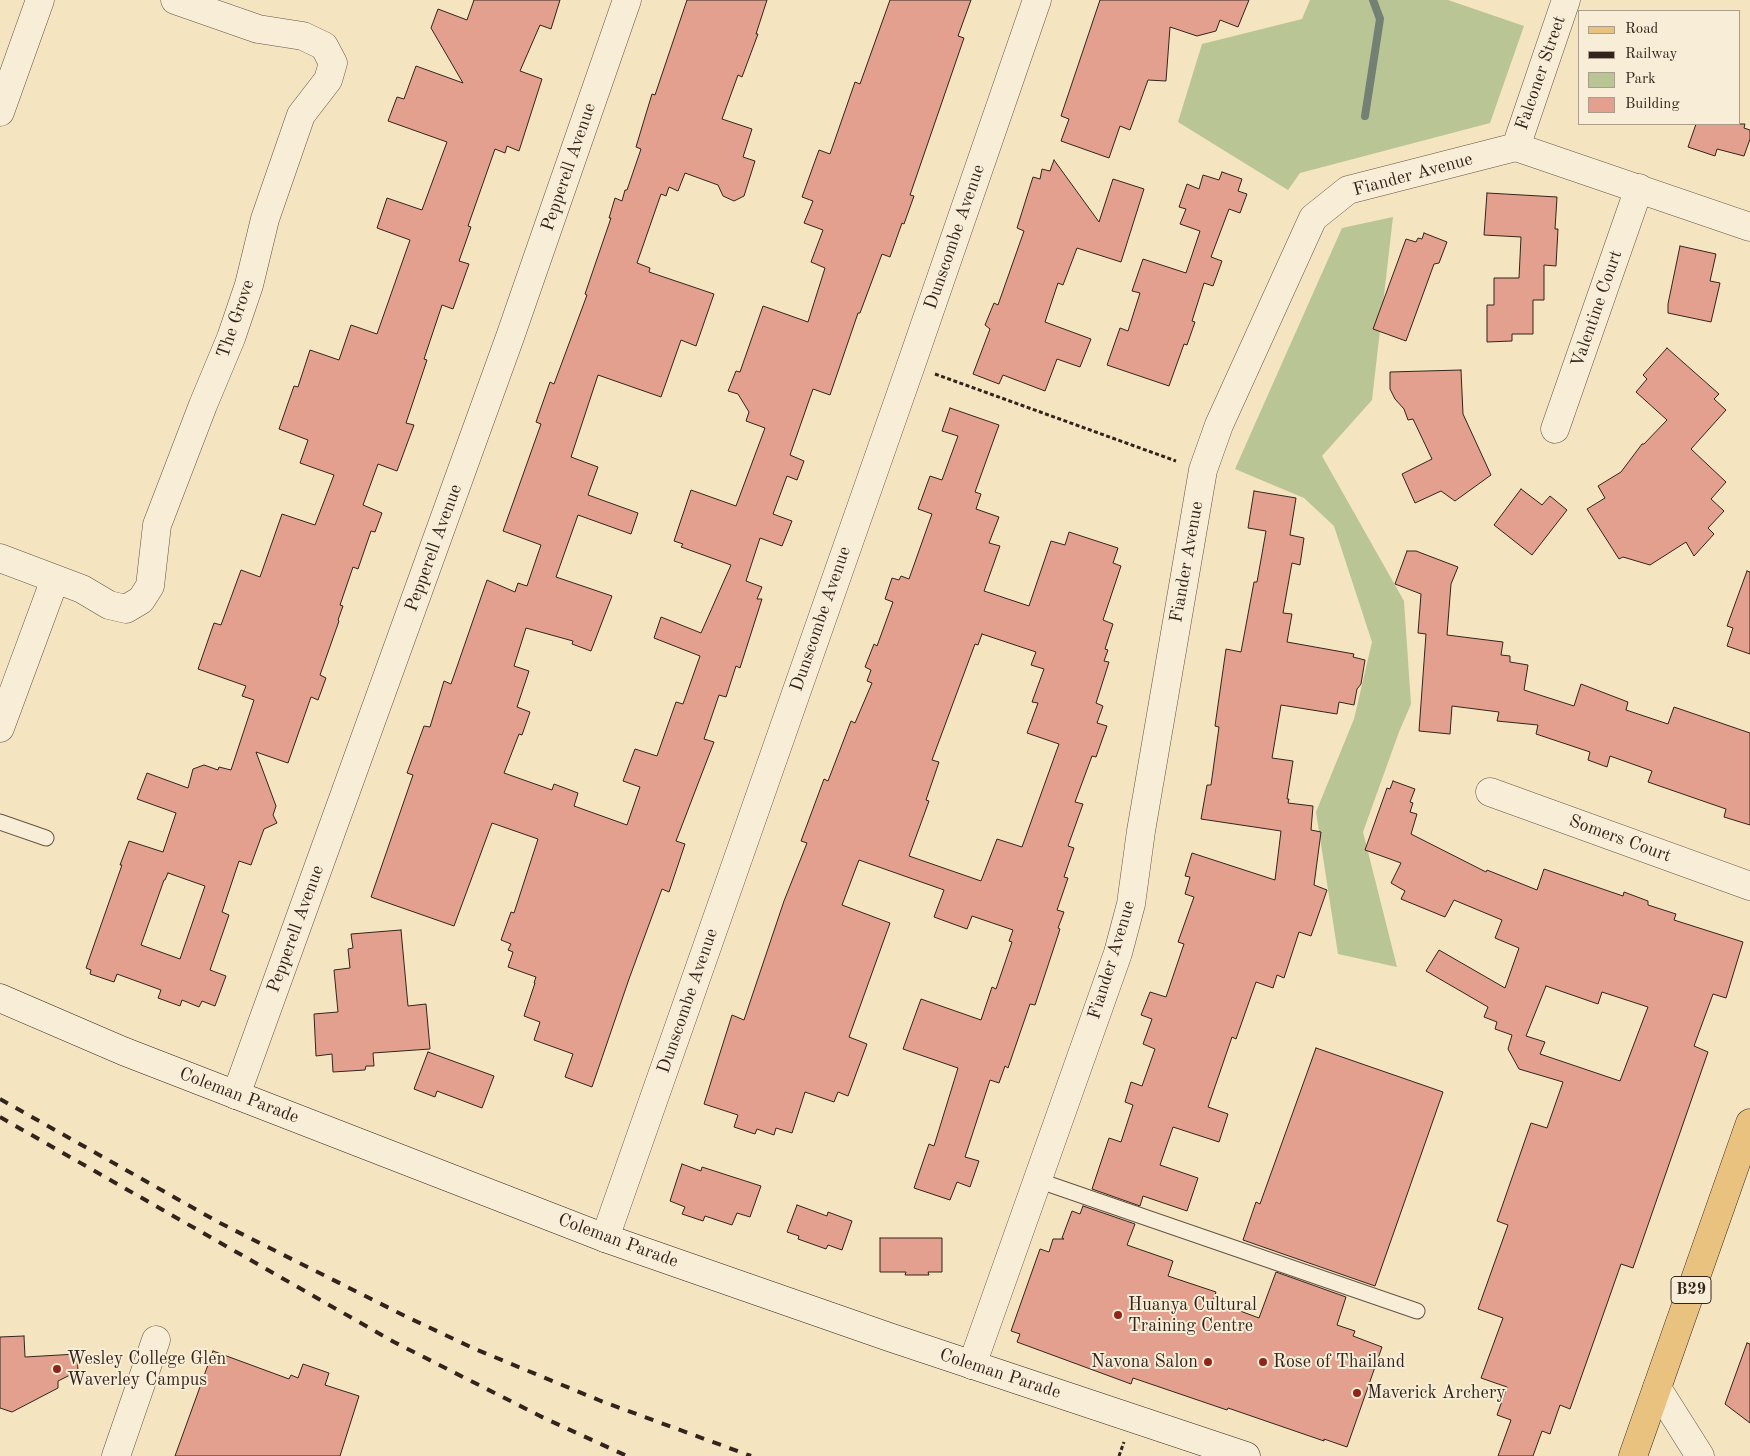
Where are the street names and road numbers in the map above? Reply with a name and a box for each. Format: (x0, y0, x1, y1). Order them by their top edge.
street label: Falconer Street (1511, 13, 1571, 133)
street label: Pepperell Avenue (537, 100, 601, 234)
street label: Fiander Avenue (1351, 149, 1475, 201)
street label: Dunscombe Avenue (920, 162, 990, 312)
street label: Valentine Court (1567, 247, 1627, 371)
street label: The Grove (213, 277, 259, 361)
street label: Pepperell Avenue (401, 481, 467, 615)
street label: Fiander Avenue (1166, 500, 1208, 624)
street label: Dunscombe Avenue (786, 544, 856, 694)
street label: Somers Court (1566, 811, 1674, 867)
street label: Pepperell Avenue (263, 862, 329, 996)
street label: Fiander Avenue (1084, 898, 1140, 1022)
street label: Dunscombe Avenue (653, 926, 723, 1076)
street label: Coleman Parade (176, 1063, 302, 1129)
street label: Coleman Parade (555, 1209, 681, 1273)
road number: B29 (1671, 1276, 1711, 1304)
street label: Coleman Parade (937, 1344, 1063, 1404)

